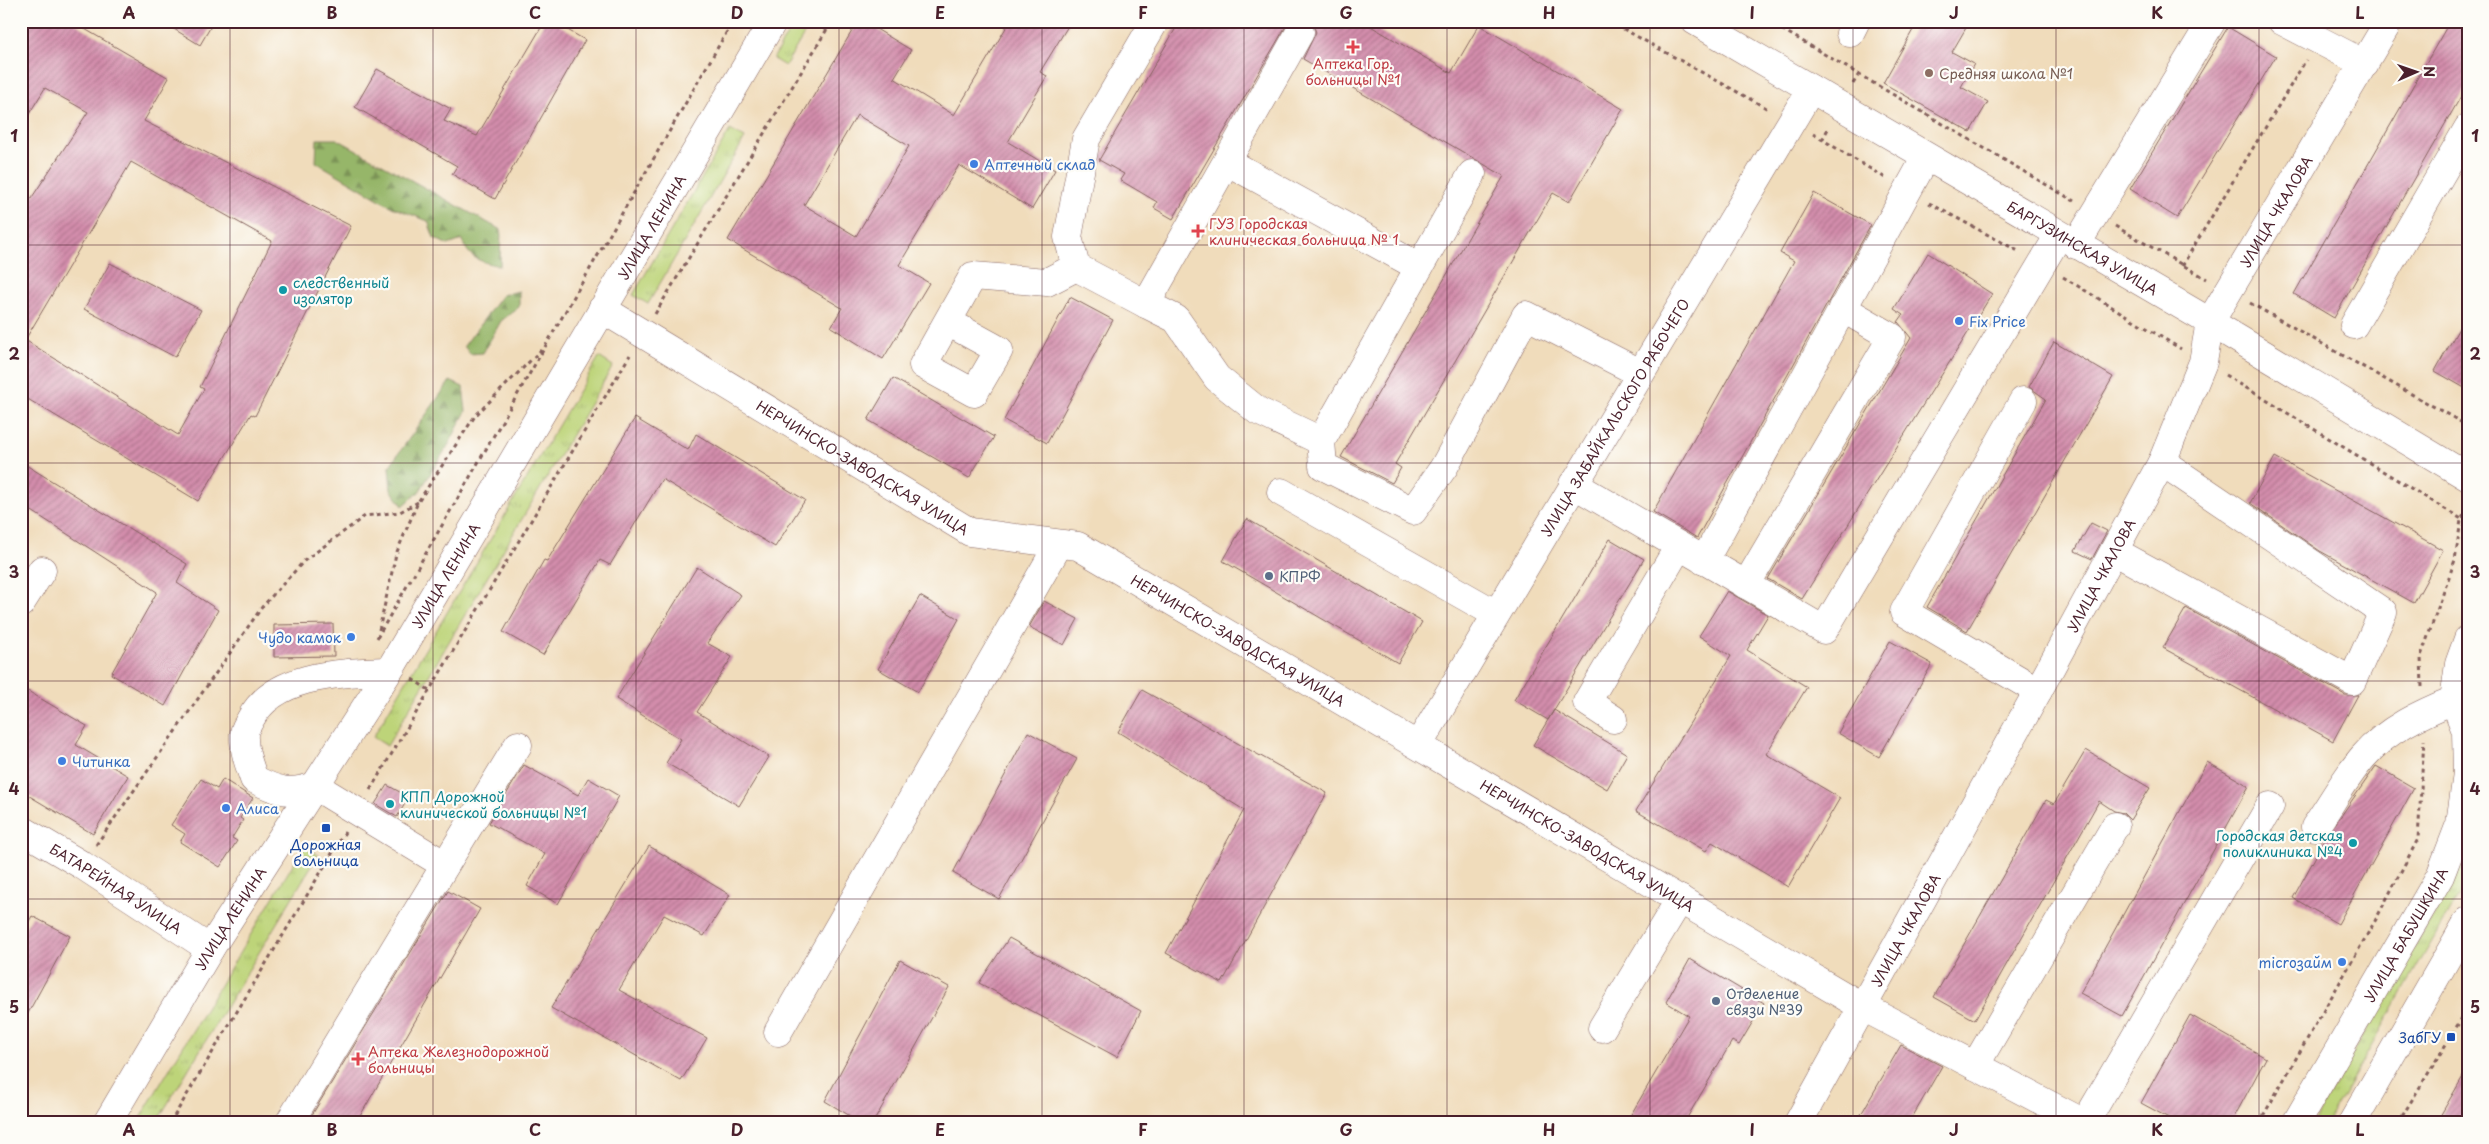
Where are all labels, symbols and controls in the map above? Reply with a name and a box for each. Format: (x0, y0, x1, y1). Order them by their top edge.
text: A (123, 0, 136, 24)
text: B (327, 0, 338, 24)
text: C (529, 0, 541, 24)
text: D (731, 0, 743, 24)
text: E (935, 0, 945, 24)
text: F (1138, 0, 1148, 24)
text: G (1339, 0, 1353, 24)
text: H (1543, 0, 1555, 24)
text: I (1749, 0, 1755, 24)
text: J (1949, 0, 1959, 24)
text: K (2151, 0, 2163, 24)
text: L (2355, 0, 2365, 24)
marker: Аптека Гор. больницы №1 (1347, 41, 1359, 53)
north arrow (2392, 48, 2442, 98)
place label: Аптека Гор. больницы №1 (1305, 53, 1401, 90)
place label: Средняя школа №1 (1939, 63, 2073, 84)
text: N (2419, 66, 2440, 77)
marker: Средняя школа №1 (1923, 67, 1935, 79)
text: 1 (10, 123, 18, 147)
text: 1 (2471, 123, 2479, 147)
street label: УЛИЦА ЧКАЛОВА (2235, 152, 2317, 271)
place label: Аптечный склад (984, 154, 1096, 175)
marker: Аптечный склад (968, 158, 980, 170)
street label: УЛИЦА ЛЕНИНА (612, 170, 691, 283)
street label: БАРГУЗИНСКАЯ УЛИЦА (2003, 195, 2162, 300)
place label: ГУЗ Городская клиническая больница № 1 (1209, 213, 1399, 250)
marker: ГУЗ Городская клиническая больница № 1 (1191, 224, 1205, 238)
place label: следственный изолятор (293, 272, 390, 309)
marker: следственный изолятор (277, 284, 289, 296)
street label: УЛИЦА ЗАБАЙКАЛЬСКОГО РАБОЧЕГО (1535, 294, 1694, 540)
place label: Fix Price (1969, 311, 2026, 332)
marker: Fix Price (1953, 315, 1965, 327)
text: 2 (8, 341, 20, 365)
text: 2 (2469, 341, 2481, 365)
street label: НЕРЧИНСКО-ЗАВОДСКАЯ УЛИЦА (753, 395, 973, 540)
street label: УЛИЦА ЧКАЛОВА (2062, 515, 2140, 636)
street label: УЛИЦА ЛЕНИНА (406, 519, 485, 632)
text: 3 (9, 559, 19, 583)
text: 3 (2470, 559, 2480, 583)
place label: КПРФ (1279, 566, 1320, 587)
street label: НЕРЧИНСКО-ЗАВОДСКАЯ УЛИЦА (1127, 569, 1349, 711)
marker: КПРФ (1263, 570, 1275, 582)
place label: Чудо камок (258, 627, 342, 648)
marker: Чудо камок (345, 631, 357, 643)
place label: Читинка (72, 751, 131, 772)
marker: Читинка (56, 755, 68, 767)
street label: НЕРЧИНСКО-ЗАВОДСКАЯ УЛИЦА (1476, 774, 1699, 916)
text: 4 (9, 776, 20, 800)
text: 4 (2470, 776, 2481, 800)
place label: КПП Дорожной клинической больницы №1 (400, 786, 587, 823)
place label: Алиса (236, 798, 279, 819)
marker: КПП Дорожной клинической больницы №1 (384, 798, 396, 810)
marker: Алиса (220, 802, 232, 814)
marker: Дорожная больница (320, 822, 332, 834)
place label: Городская детская поликлиника №4 (2216, 825, 2343, 862)
place label: Дорожная больница (290, 834, 361, 871)
marker: Городская детская поликлиника №4 (2347, 837, 2359, 849)
street label: БАТАРЕЙНАЯ УЛИЦА (46, 838, 186, 939)
street label: УЛИЦА ЛЕНИНА (190, 862, 271, 974)
street label: УЛИЦА БАБУШКИНА (2359, 865, 2453, 1005)
street label: УЛИЦА ЧКАЛОВА (1866, 870, 1945, 990)
place label: microзайм (2258, 952, 2332, 973)
marker: microзайм (2336, 956, 2348, 968)
place label: Отделение связи №39 (1726, 983, 1803, 1020)
text: 5 (9, 994, 19, 1018)
text: 5 (2470, 994, 2480, 1018)
marker: Отделение связи №39 (1710, 995, 1722, 1007)
place label: ЗабГУ (2398, 1027, 2441, 1048)
marker: ЗабГУ (2445, 1031, 2457, 1043)
place label: Аптека Железнодорожной больницы (368, 1041, 549, 1078)
marker: Аптека Железнодорожной больницы (352, 1053, 364, 1065)
text: A (123, 1117, 136, 1141)
text: B (327, 1117, 338, 1141)
text: C (529, 1117, 541, 1141)
text: D (731, 1117, 743, 1141)
text: E (935, 1117, 945, 1141)
text: F (1138, 1117, 1148, 1141)
text: G (1339, 1117, 1353, 1141)
text: H (1543, 1117, 1555, 1141)
text: I (1749, 1117, 1755, 1141)
text: J (1949, 1117, 1959, 1141)
text: K (2151, 1117, 2163, 1141)
text: L (2355, 1117, 2365, 1141)

